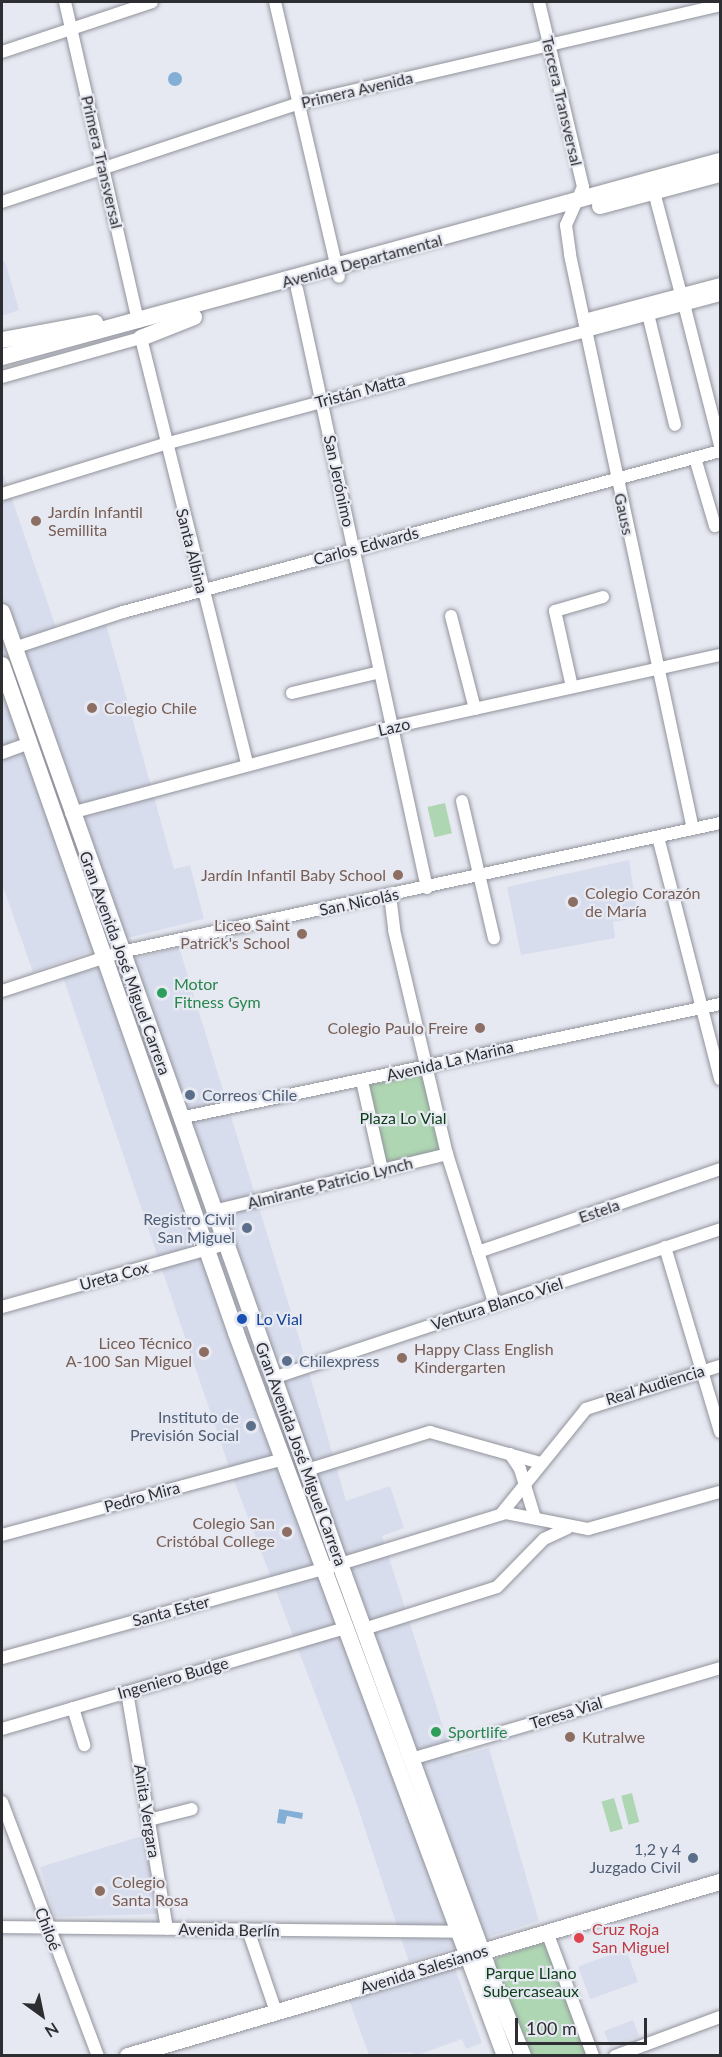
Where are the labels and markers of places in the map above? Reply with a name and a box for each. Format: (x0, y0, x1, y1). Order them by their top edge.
place label: Jardín Infantil Semillita (48, 502, 143, 540)
marker: Jardín Infantil Semillita (29, 514, 43, 528)
place label: Colegio Chile (104, 698, 197, 718)
marker: Colegio Chile (85, 701, 99, 715)
place label: Jardín Infantil Baby School (201, 865, 386, 885)
marker: Jardín Infantil Baby School (391, 868, 405, 882)
place label: Colegio Corazón de María (585, 883, 700, 921)
marker: Colegio Corazón de María (566, 895, 580, 909)
place label: Liceo Saint Patrick's School (180, 915, 290, 953)
marker: Liceo Saint Patrick's School (295, 927, 309, 941)
place label: Motor Fitness Gym (174, 974, 261, 1012)
marker: Motor Fitness Gym (155, 986, 169, 1000)
place label: Colegio Paulo Freire (328, 1018, 468, 1038)
marker: Colegio Paulo Freire (473, 1021, 487, 1035)
place label: Correos Chile (202, 1085, 297, 1105)
marker: Correos Chile (183, 1088, 197, 1102)
place label: Registro Civil San Miguel (143, 1209, 235, 1247)
marker: Registro Civil San Miguel (240, 1221, 254, 1235)
place label: Lo Vial (256, 1309, 303, 1329)
marker: Lo Vial (233, 1310, 251, 1328)
place label: Liceo Técnico A-100 San Miguel (66, 1333, 192, 1371)
place label: Happy Class English Kindergarten (414, 1339, 554, 1377)
marker: Liceo Técnico A-100 San Miguel (197, 1345, 211, 1359)
place label: Chilexpress (299, 1351, 379, 1371)
marker: Happy Class English Kindergarten (395, 1351, 409, 1365)
marker: Chilexpress (280, 1354, 294, 1368)
place label: Instituto de Previsión Social (130, 1407, 239, 1445)
marker: Instituto de Previsión Social (244, 1419, 258, 1433)
place label: Colegio San Cristóbal College (156, 1513, 275, 1551)
marker: Colegio San Cristóbal College (280, 1525, 294, 1539)
place label: Sportlife (448, 1722, 508, 1742)
marker: Sportlife (429, 1725, 443, 1739)
place label: Kutralwe (582, 1727, 645, 1747)
marker: Kutralwe (563, 1730, 577, 1744)
place label: 1,2 y 4 Juzgado Civil (590, 1839, 681, 1877)
marker: 1,2 y 4 Juzgado Civil (686, 1851, 700, 1865)
place label: Colegio Santa Rosa (112, 1872, 189, 1910)
marker: Colegio Santa Rosa (93, 1884, 107, 1898)
place label: Cruz Roja San Miguel (592, 1919, 670, 1957)
marker: Cruz Roja San Miguel (570, 1929, 588, 1947)

